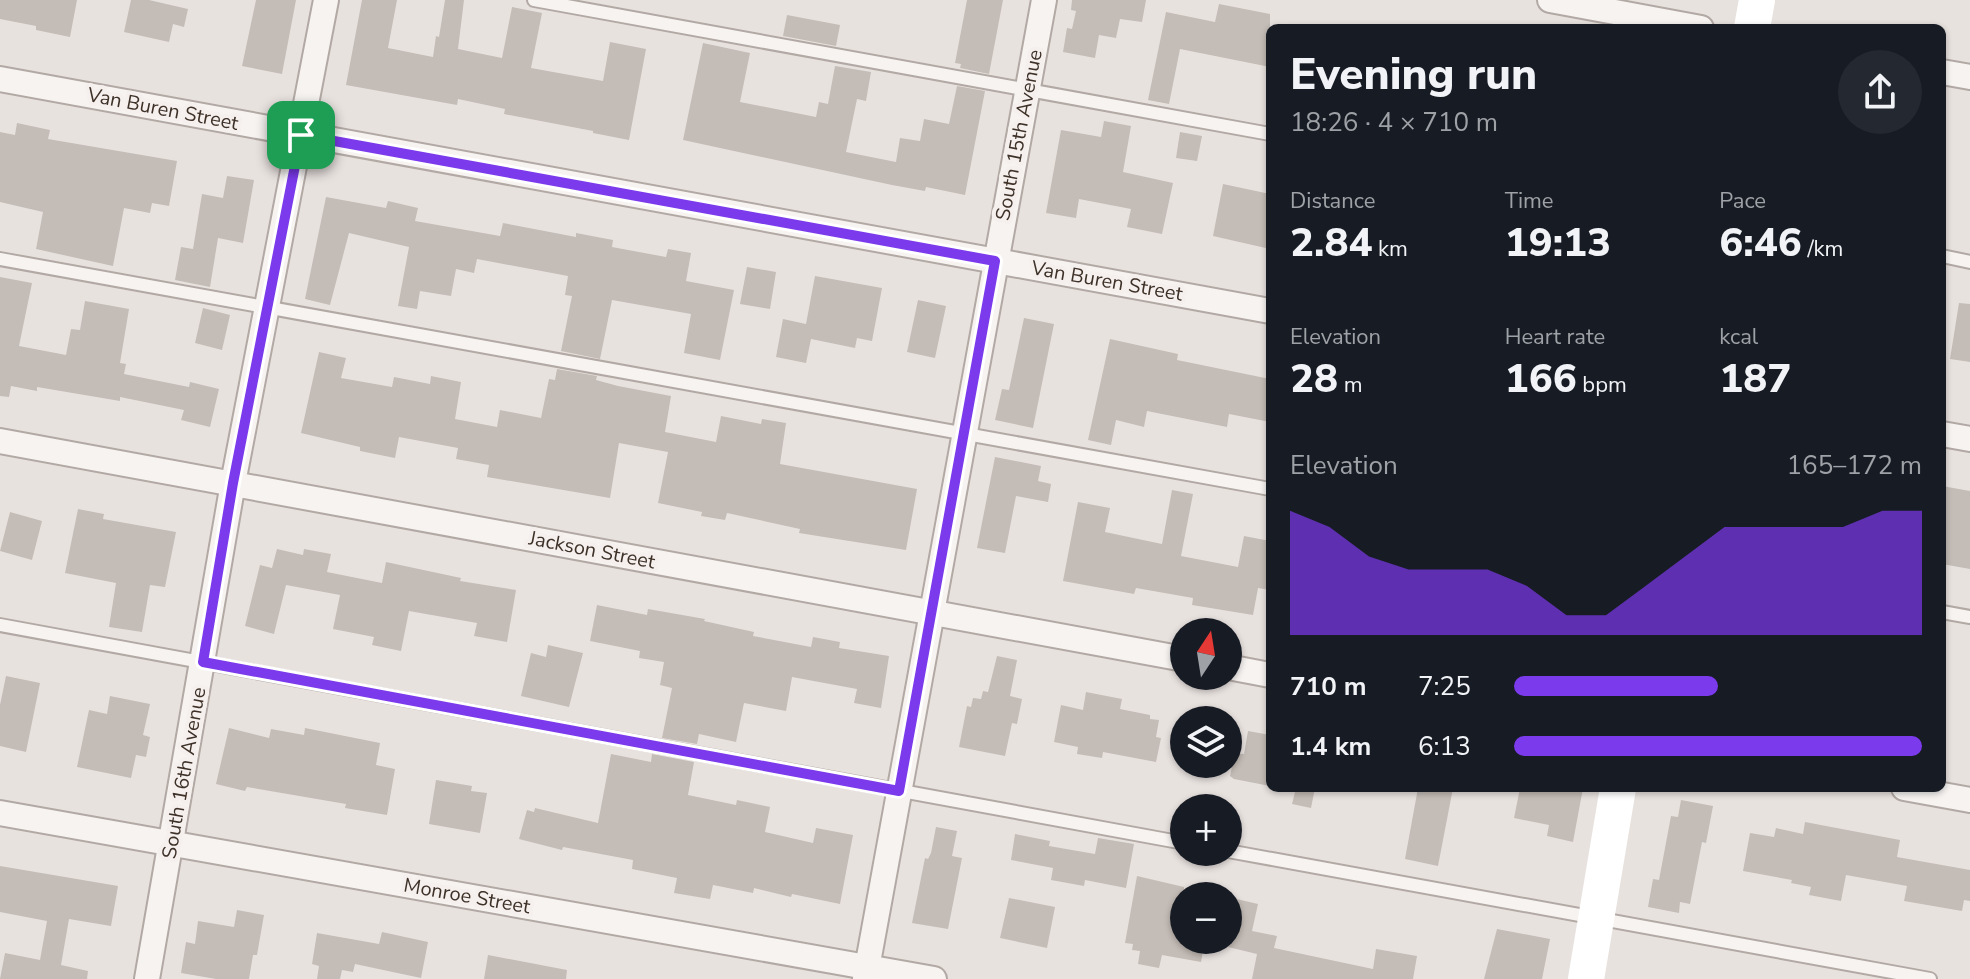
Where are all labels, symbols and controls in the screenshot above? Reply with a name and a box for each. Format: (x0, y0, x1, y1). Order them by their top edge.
text: Evening run (1290, 45, 1537, 105)
street label: South 15th Avenue (989, 47, 1049, 223)
button: share (1838, 50, 1922, 134)
street label: Van Buren Street (84, 81, 242, 137)
pin (267, 101, 335, 169)
text: 18:26 · 4 × 710 m (1290, 105, 1498, 140)
icon: arrive (279, 113, 323, 157)
text: Distance (1290, 186, 1375, 216)
text: Time (1505, 186, 1554, 216)
text: Pace (1719, 186, 1766, 216)
text: 2.84 (1290, 216, 1372, 270)
text: 19:13 (1505, 216, 1611, 270)
text: 6:46 (1719, 216, 1802, 270)
text: km (1372, 234, 1408, 264)
text: /km (1802, 234, 1843, 264)
street label: Van Buren Street (1028, 254, 1186, 308)
text: Elevation (1290, 322, 1381, 352)
text: Heart rate (1505, 322, 1605, 352)
text: kcal (1719, 322, 1758, 352)
text: 28 (1290, 352, 1338, 406)
text: 166 (1505, 352, 1577, 406)
text: 187 (1719, 352, 1791, 406)
text: m (1338, 370, 1363, 400)
text: bpm (1577, 370, 1627, 400)
text: Elevation (1290, 448, 1398, 483)
text: 165–172 m (1786, 448, 1922, 483)
street label: Jackson Street (526, 524, 658, 576)
north arrow (1170, 618, 1242, 690)
map controls (1170, 618, 1242, 954)
text: 710 m (1290, 669, 1367, 704)
text: 7:25 (1418, 669, 1471, 704)
street label: South 16th Avenue (156, 685, 212, 861)
button: layers (1170, 706, 1242, 778)
text: 1.4 km (1290, 729, 1371, 764)
text: 6:13 (1418, 729, 1471, 764)
button: + (1170, 794, 1242, 866)
street label: Monroe Street (402, 872, 533, 921)
button: − (1170, 882, 1242, 954)

